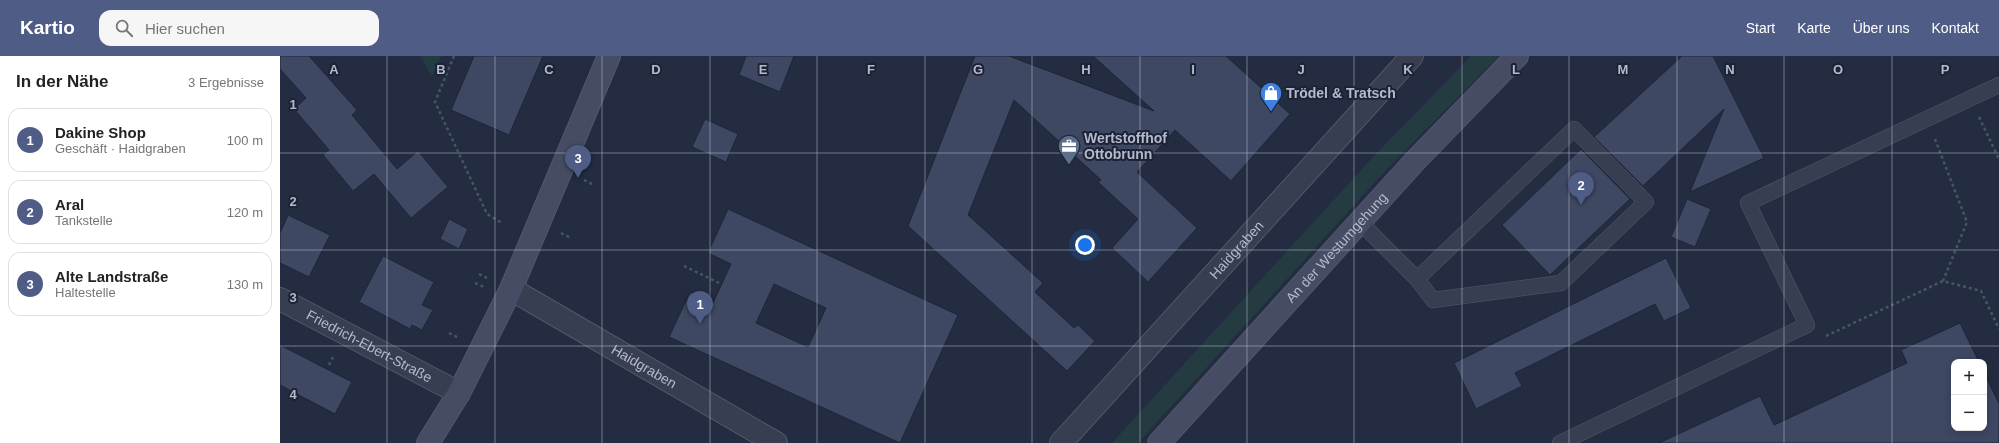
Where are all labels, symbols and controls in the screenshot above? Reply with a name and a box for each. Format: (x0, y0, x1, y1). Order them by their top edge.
search box (99, 10, 379, 46)
text: Kartio (20, 17, 75, 38)
icon: search (113, 17, 135, 39)
text: Hier suchen (145, 20, 225, 37)
text: Start (1746, 20, 1775, 36)
text: Karte (1797, 20, 1831, 36)
text: Über uns (1853, 20, 1910, 36)
text: Kontakt (1932, 20, 1979, 36)
text: A (329, 62, 339, 77)
text: B (436, 62, 446, 77)
text: C (544, 62, 554, 77)
text: D (651, 62, 661, 77)
text: E (759, 62, 768, 77)
text: F (867, 62, 875, 77)
text: G (973, 62, 983, 77)
text: H (1081, 62, 1091, 77)
text: I (1191, 62, 1195, 77)
text: J (1297, 62, 1305, 77)
text: K (1403, 62, 1413, 77)
text: L (1512, 62, 1520, 77)
text: M (1618, 62, 1628, 77)
text: N (1725, 62, 1735, 77)
text: O (1833, 62, 1843, 77)
text: P (1941, 62, 1950, 77)
text: In der Nähe (16, 72, 109, 91)
text: 3 Ergebnisse (188, 75, 264, 90)
shop icon: Trödel & Tratsch (1258, 80, 1284, 113)
place label: Trödel & Tratsch (1286, 85, 1396, 101)
text: 1 (289, 97, 297, 112)
text: Dakine Shop (55, 124, 146, 141)
place label: Wertstoffhof Ottobrunn (1084, 130, 1167, 162)
text: 1 (26, 133, 34, 148)
text: 100 m (227, 133, 263, 148)
office icon: Wertstoffhof Ottobrunn (1056, 133, 1082, 166)
text: Geschäft · Haidgraben (55, 141, 186, 156)
pin: 3 (565, 145, 591, 178)
pin: 2 (1568, 172, 1594, 205)
street label: An der Westumgehung (1282, 189, 1390, 306)
text: 2 (289, 194, 297, 209)
text: Aral (55, 196, 84, 213)
text: 2 (26, 205, 34, 220)
text: 120 m (227, 205, 263, 220)
text: Tankstelle (55, 213, 113, 228)
street label: Haidgraben (1206, 217, 1267, 282)
your location (1075, 235, 1095, 255)
text: Alte Landstraße (55, 268, 168, 285)
text: 3 (26, 277, 34, 292)
text: 130 m (227, 277, 263, 292)
text: Haltestelle (55, 285, 116, 300)
text: 3 (289, 290, 297, 305)
pin: 1 (687, 291, 713, 324)
street label: Friedrich-Ebert-Straße (304, 306, 435, 386)
street label: Haidgraben (609, 341, 680, 392)
map controls (1951, 359, 1987, 431)
button: + (1951, 359, 1987, 395)
text: 4 (289, 387, 297, 402)
button: − (1951, 395, 1987, 431)

